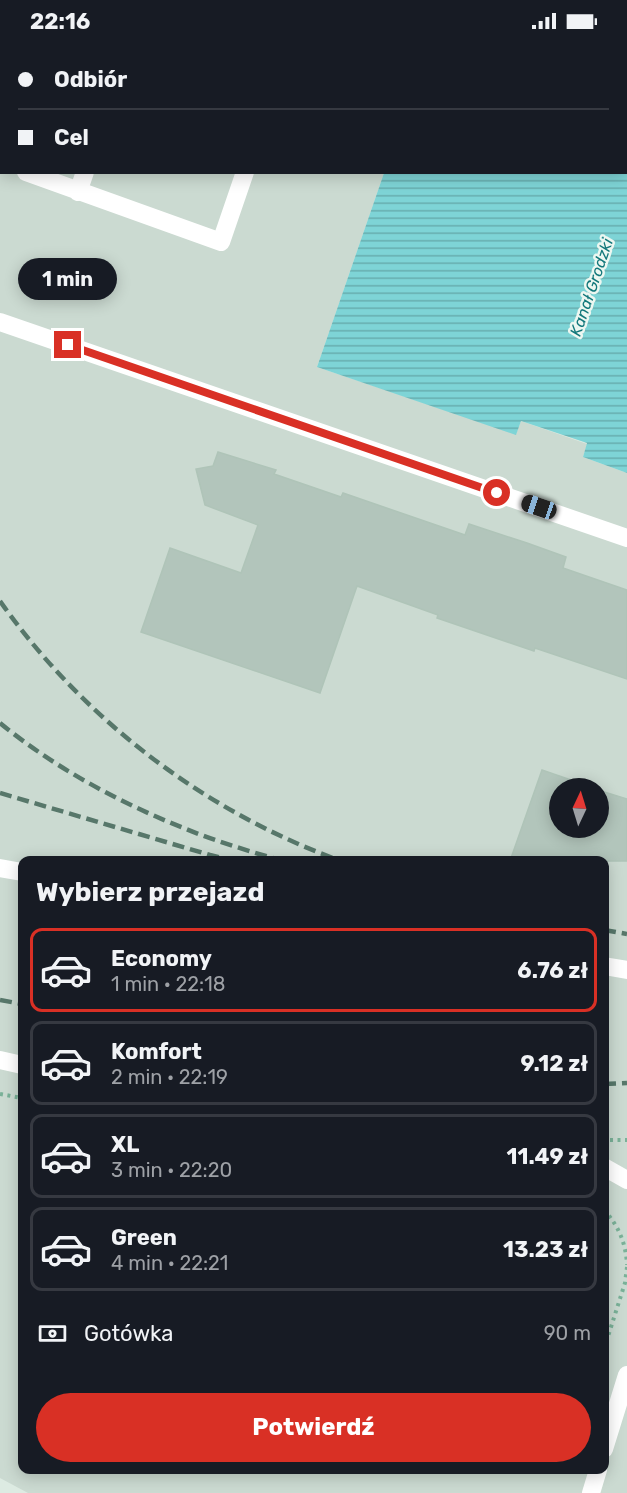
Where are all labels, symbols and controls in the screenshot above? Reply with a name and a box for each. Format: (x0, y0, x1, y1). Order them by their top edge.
text: 22:16 (30, 8, 90, 35)
text: Odbiór (54, 66, 127, 93)
text: Cel (54, 124, 89, 151)
water label: Kanał Grodzki (566, 235, 617, 339)
callout: 1 min (19, 258, 118, 300)
text: 1 min (42, 267, 93, 291)
route end (54, 331, 81, 358)
route start (483, 479, 510, 506)
car (519, 493, 559, 521)
north arrow (549, 778, 609, 838)
map controls (549, 778, 609, 838)
text: Wybierz przejazd (36, 876, 264, 908)
icon: car (39, 943, 93, 997)
text: Economy (111, 945, 212, 972)
text: 6.76 zł (517, 957, 588, 984)
text: 1 min · 22:18 (111, 972, 225, 996)
icon: car (39, 1036, 93, 1090)
text: Komfort (111, 1038, 202, 1065)
text: 9.12 zł (521, 1050, 588, 1077)
text: 2 min · 22:19 (111, 1065, 228, 1089)
icon: car (39, 1129, 93, 1183)
text: XL (111, 1131, 139, 1158)
text: 11.49 zł (507, 1143, 588, 1170)
text: 3 min · 22:20 (111, 1158, 232, 1182)
icon: car (39, 1222, 93, 1276)
text: Green (111, 1224, 177, 1251)
text: 13.23 zł (503, 1236, 588, 1263)
text: 4 min · 22:21 (111, 1251, 228, 1275)
icon: cash (36, 1317, 69, 1350)
text: Gotówka (84, 1320, 173, 1347)
text: 90 m (544, 1321, 591, 1345)
button: Potwierdź (36, 1393, 591, 1462)

